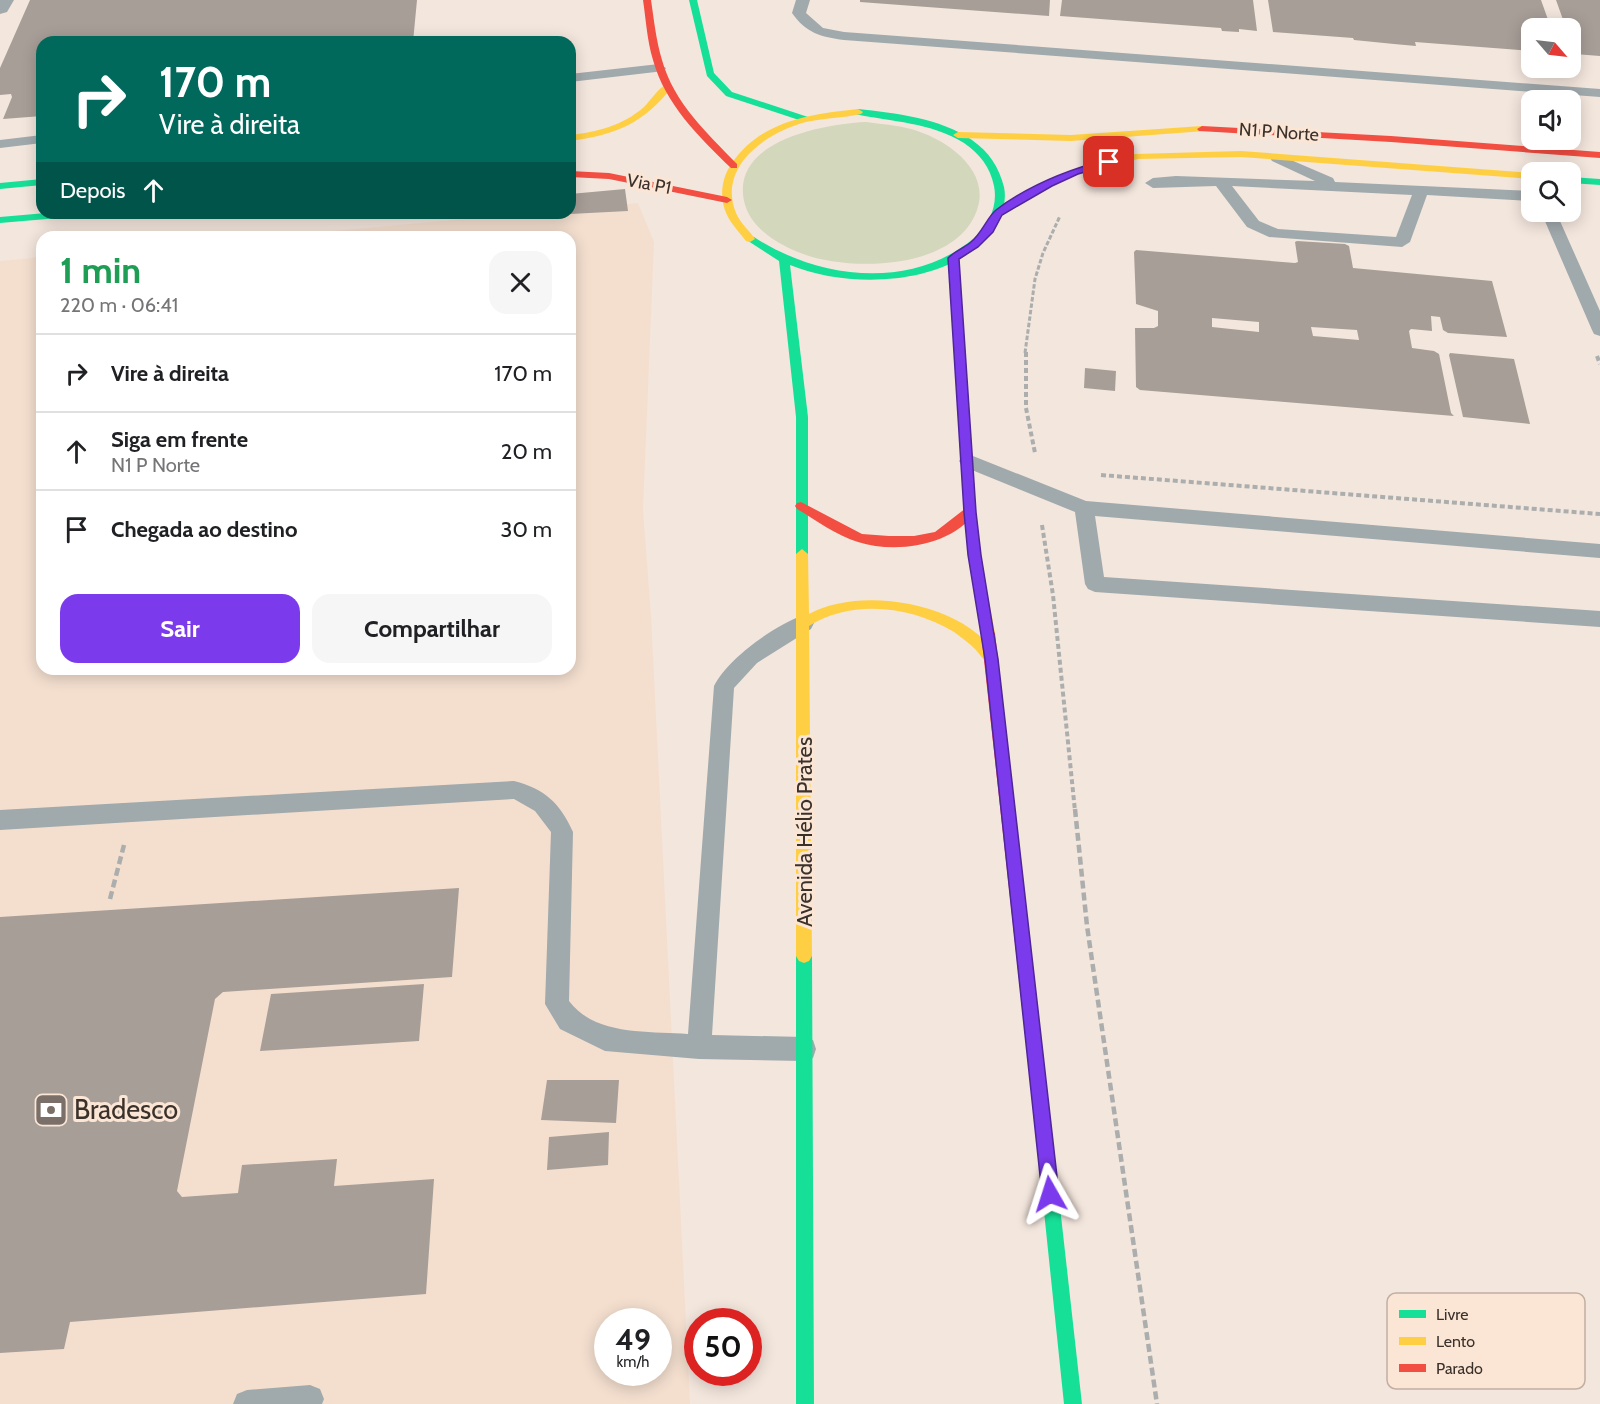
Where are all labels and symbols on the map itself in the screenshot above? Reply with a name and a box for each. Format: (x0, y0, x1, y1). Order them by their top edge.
north arrow (1521, 18, 1581, 78)
street label: N1 P Norte (1238, 118, 1320, 146)
pin (1083, 136, 1134, 187)
street label: Via P1 (625, 169, 673, 199)
street label: Avenida Hélio Prates (791, 737, 818, 927)
bank icon: Bradesco (33, 1092, 69, 1128)
place label: Bradesco (74, 1093, 178, 1126)
position arrow (1018, 1162, 1082, 1226)
legend (1387, 1293, 1585, 1389)
text: Livre (1436, 1305, 1468, 1324)
speed limit sign: 50 (684, 1308, 762, 1386)
text: Lento (1436, 1332, 1475, 1351)
text: Parado (1436, 1359, 1483, 1378)

